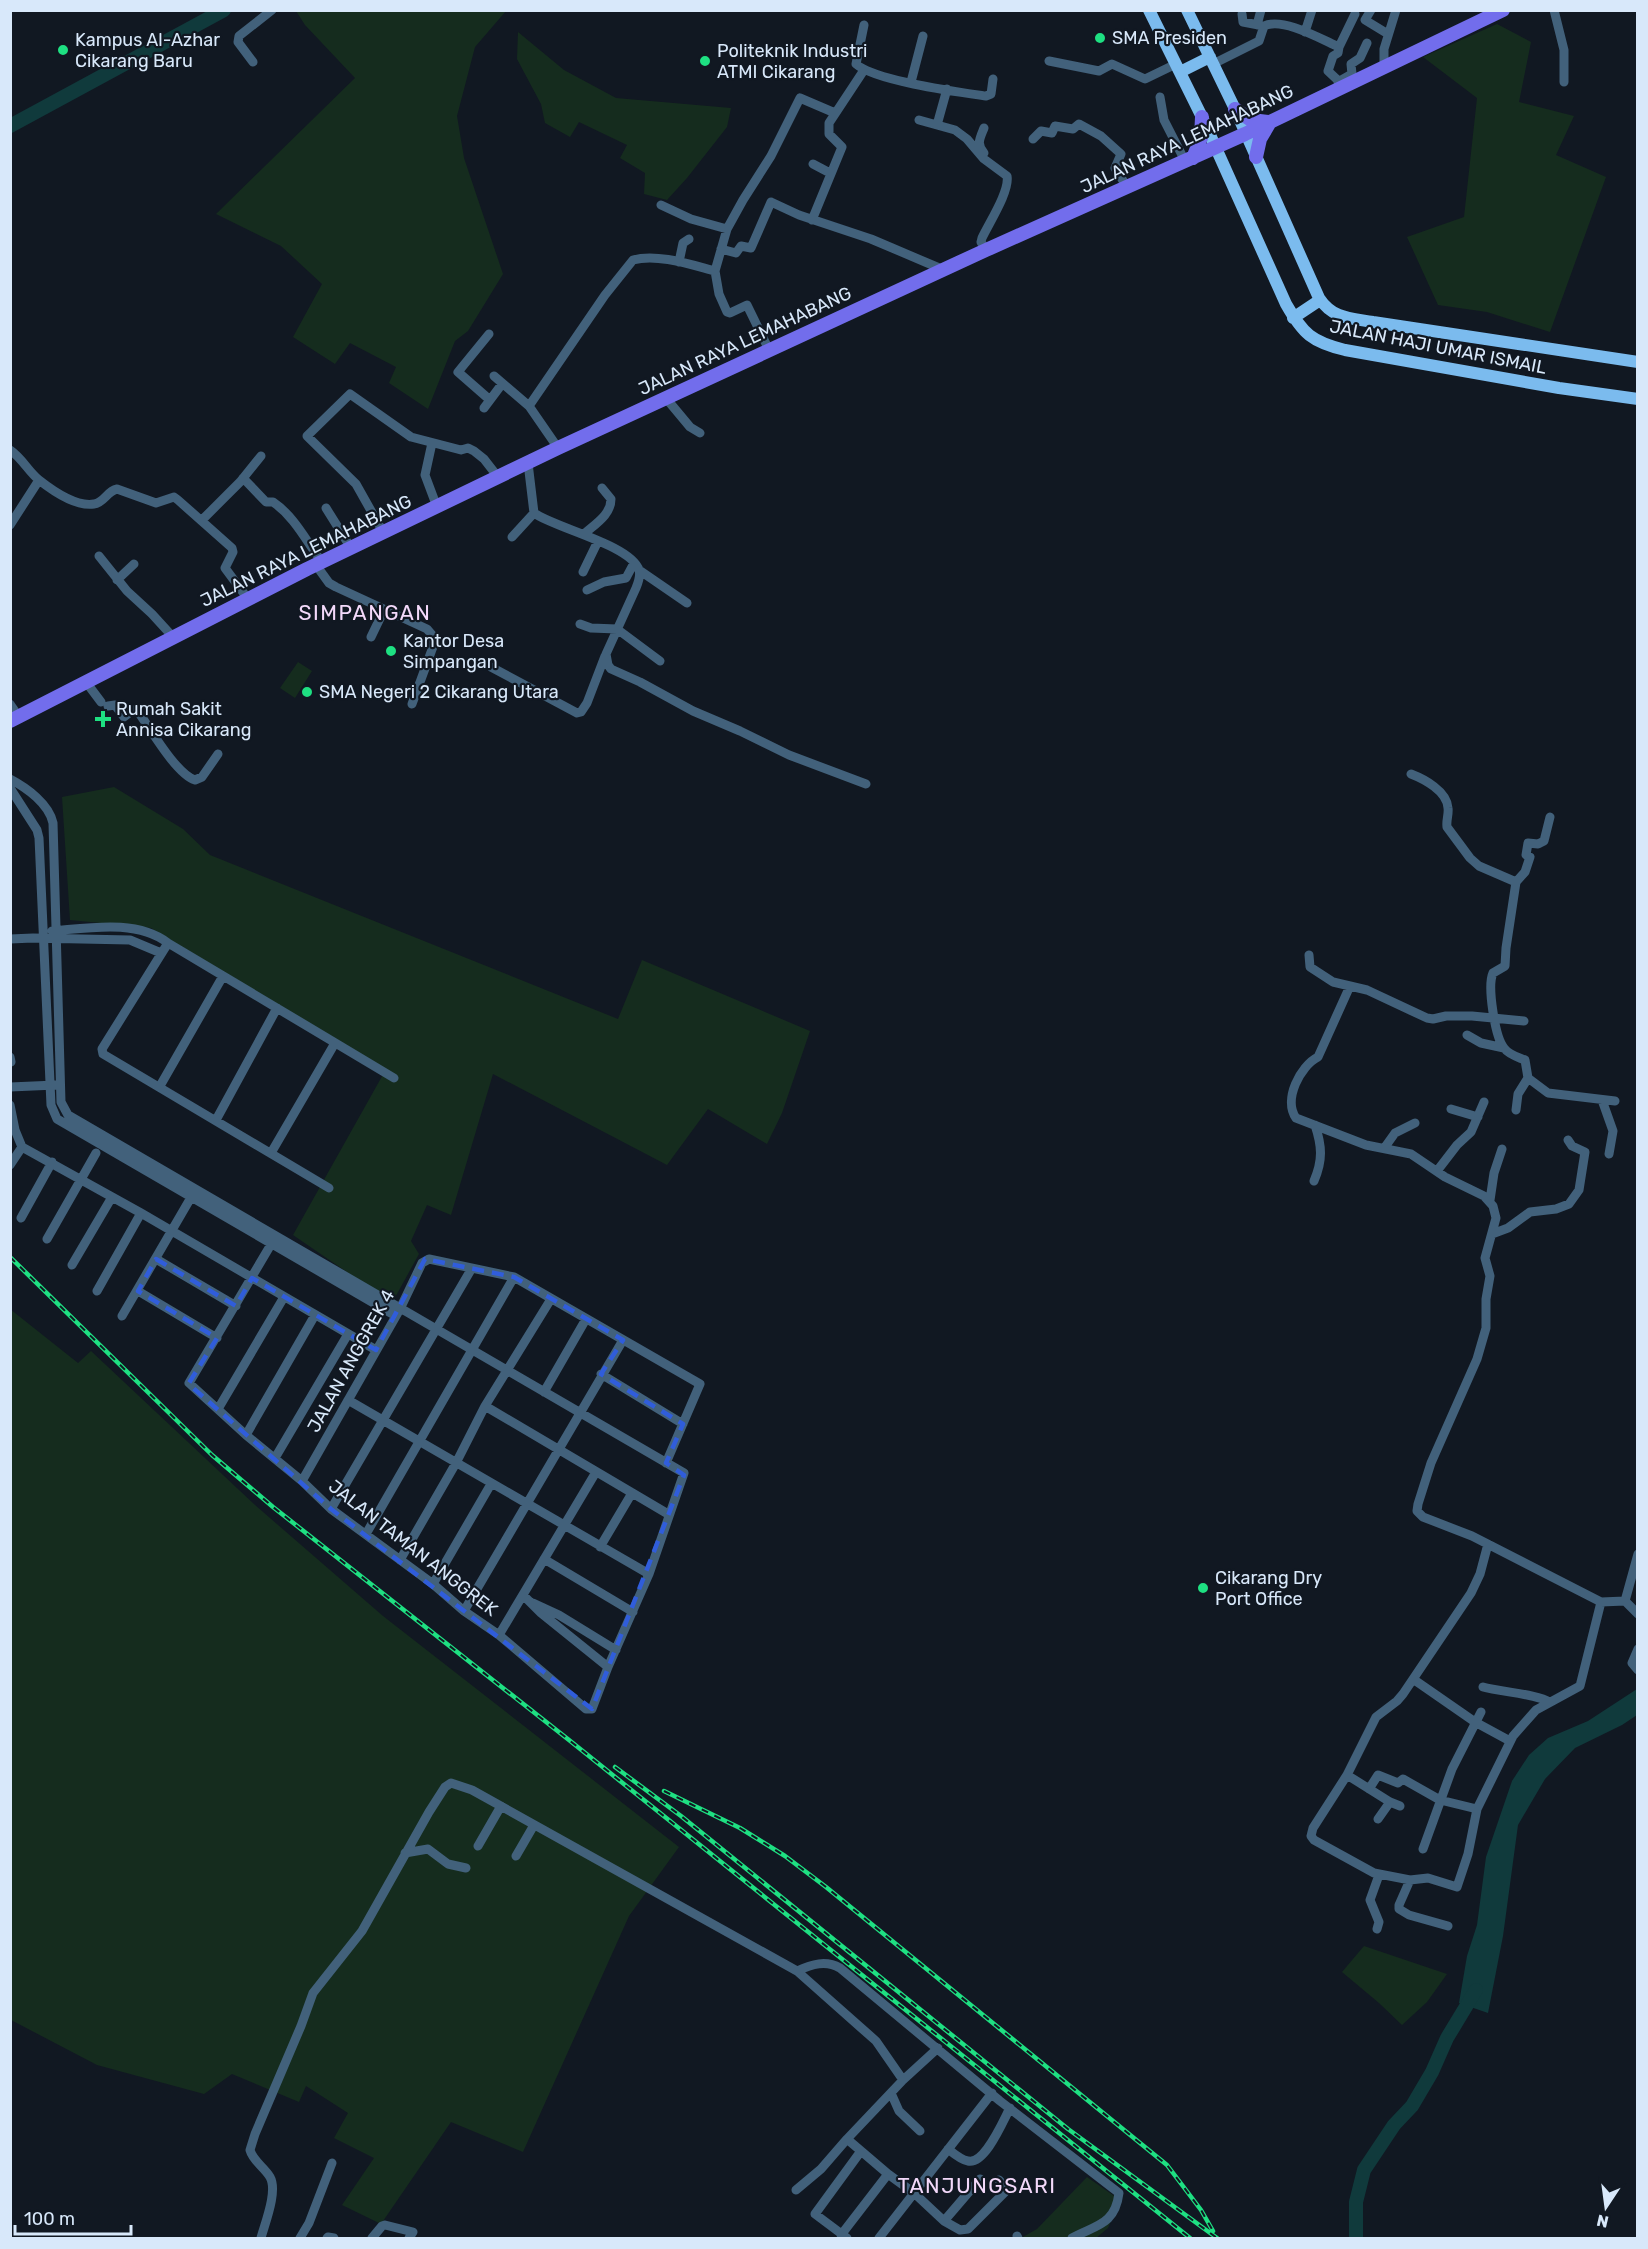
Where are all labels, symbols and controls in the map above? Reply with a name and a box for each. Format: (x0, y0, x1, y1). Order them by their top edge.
place label: SMA Presiden (1112, 27, 1227, 49)
place label: Kampus Al-Azhar Cikarang Baru (75, 29, 220, 72)
marker: SMA Presiden (1093, 31, 1107, 45)
place label: Politeknik Industri ATMI Cikarang (717, 40, 867, 83)
marker: Kampus Al-Azhar Cikarang Baru (56, 43, 70, 57)
marker: Politeknik Industri ATMI Cikarang (698, 54, 712, 68)
street label: JALAN RAYA LEMAHABANG (1077, 80, 1297, 198)
street label: JALAN RAYA LEMAHABANG (635, 282, 855, 400)
street label: JALAN HAJI UMAR ISMAIL (1328, 315, 1548, 379)
street label: JALAN RAYA LEMAHABANG (197, 490, 415, 612)
district label: SIMPANGAN (299, 600, 431, 625)
place label: Kantor Desa Simpangan (403, 630, 504, 673)
marker: Kantor Desa Simpangan (384, 644, 398, 658)
place label: SMA Negeri 2 Cikarang Utara (319, 681, 559, 703)
marker: SMA Negeri 2 Cikarang Utara (300, 685, 314, 699)
place label: Rumah Sakit Annisa Cikarang (116, 698, 251, 741)
marker: Rumah Sakit Annisa Cikarang (94, 710, 112, 728)
street label: JALAN ANGGREK 4 (303, 1286, 399, 1436)
street label: JALAN TAMAN ANGGREK (324, 1475, 502, 1621)
place label: Cikarang Dry Port Office (1215, 1567, 1322, 1610)
marker: Cikarang Dry Port Office (1196, 1581, 1210, 1595)
district label: TANJUNGSARI (897, 2173, 1057, 2198)
north arrow (1576, 2177, 1636, 2237)
scale bar (15, 2198, 130, 2236)
text: 100 m (24, 2208, 75, 2230)
text: N (1595, 2211, 1610, 2232)

